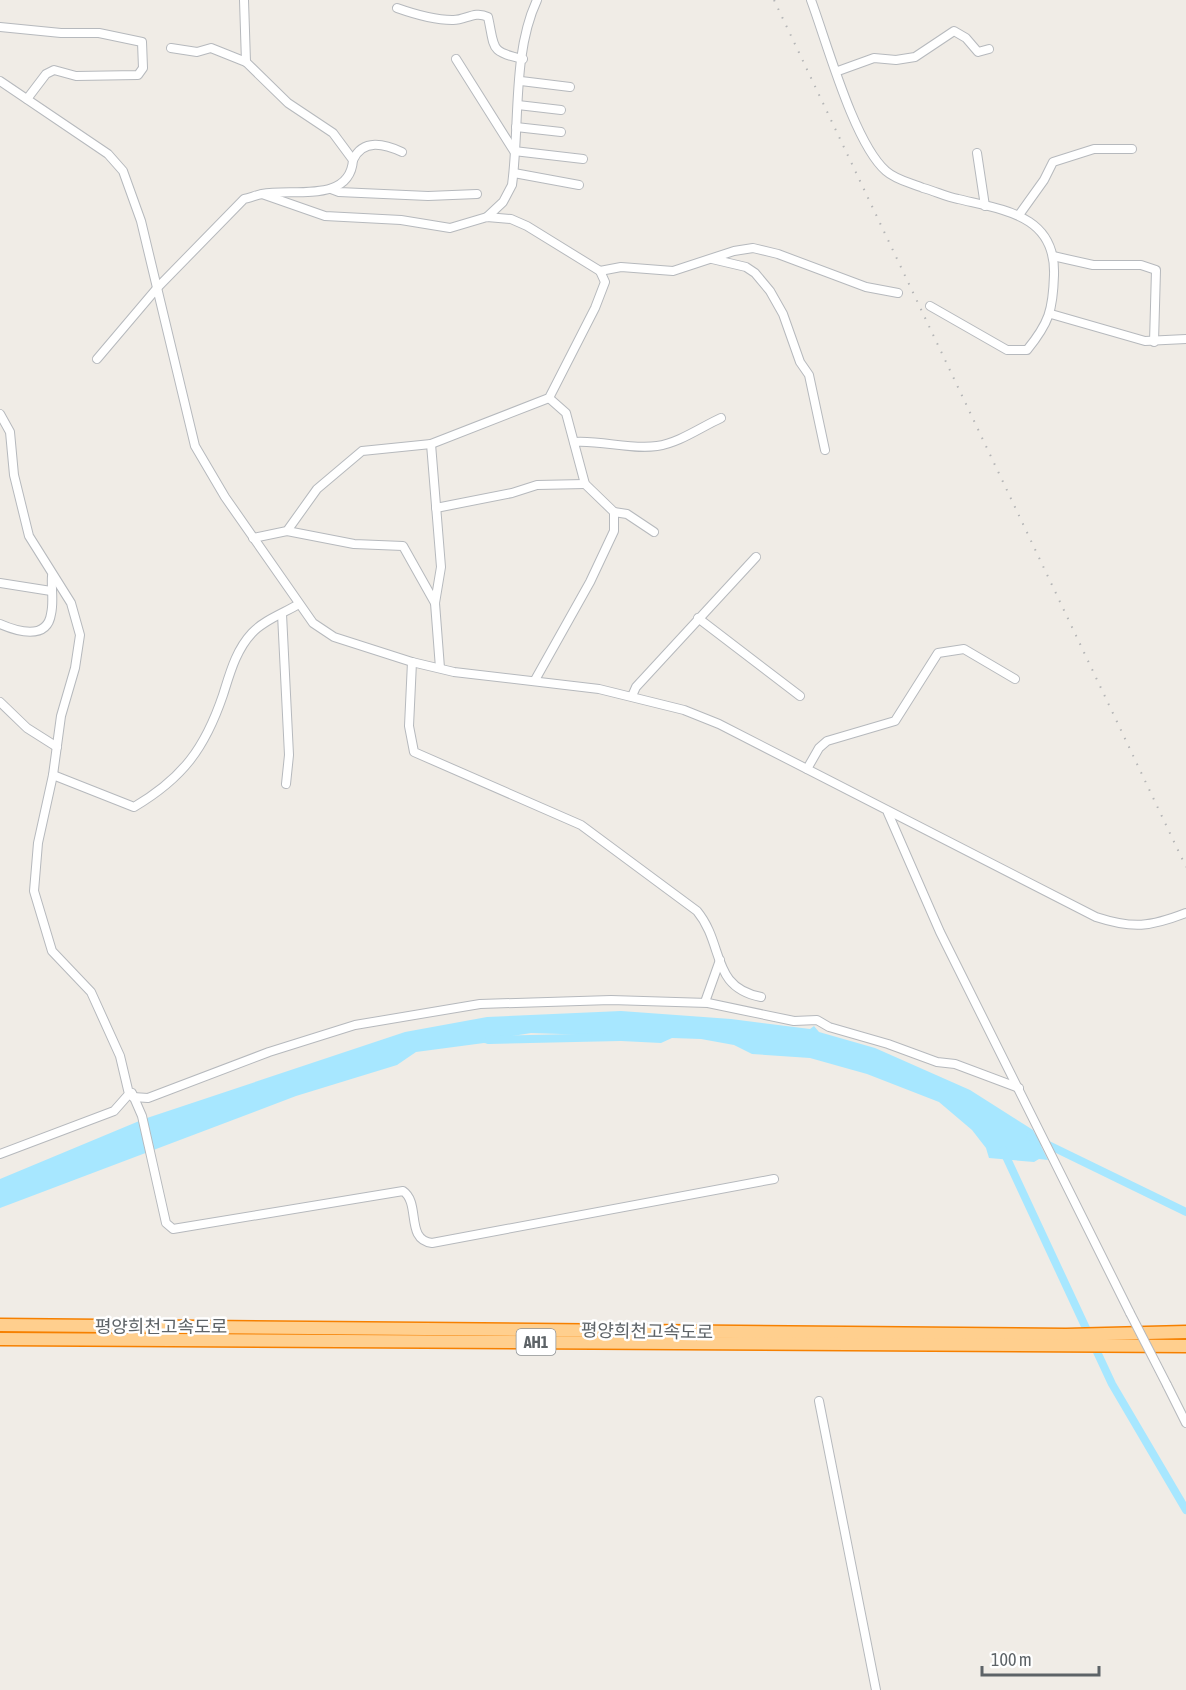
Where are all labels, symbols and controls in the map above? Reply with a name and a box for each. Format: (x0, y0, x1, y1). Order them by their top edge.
street label: 평양희천고속도로 (95, 1316, 227, 1337)
street label: 평양희천고속도로 (581, 1319, 713, 1343)
road number: AH1 (516, 1329, 556, 1355)
scale bar (982, 1639, 1099, 1677)
text: 100 m (991, 1649, 1032, 1670)

